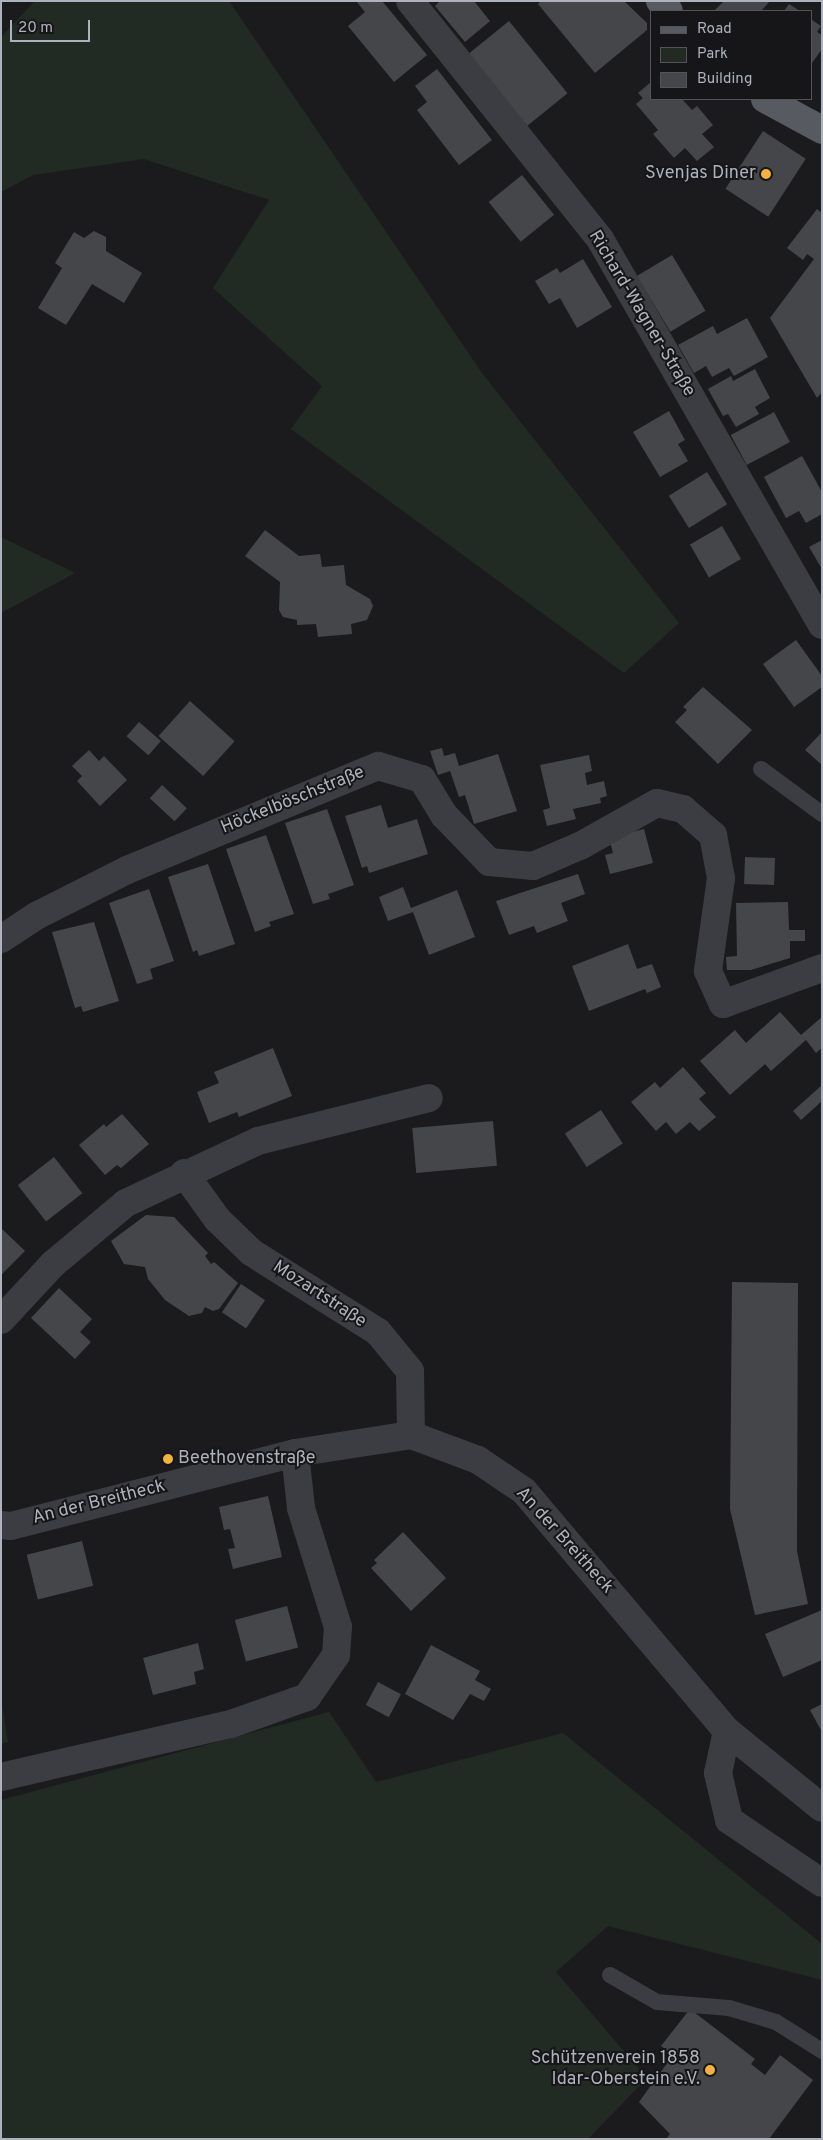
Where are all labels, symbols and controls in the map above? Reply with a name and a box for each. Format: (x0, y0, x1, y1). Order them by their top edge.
scale bar (12, 10, 92, 42)
legend (650, 10, 813, 100)
text: 20 m (18, 19, 53, 38)
text: Road (697, 20, 732, 39)
text: Park (697, 45, 728, 64)
text: Building (697, 70, 752, 89)
place label: Svenjas Diner (645, 163, 756, 185)
marker: Svenjas Diner (760, 168, 772, 180)
street label: Richard-Wagner-Straße (583, 227, 699, 401)
street label: Höckelböschstraße (218, 762, 368, 840)
street label: Mozartstraße (268, 1257, 370, 1333)
place label: Beethovenstraße (178, 1448, 315, 1470)
marker: Beethovenstraße (162, 1453, 174, 1465)
street label: An der Breitheck (30, 1476, 168, 1530)
street label: An der Breitheck (511, 1483, 617, 1599)
place label: Schützenverein 1858 Idar-Oberstein e.V. (531, 2049, 700, 2092)
marker: Schützenverein 1858 Idar-Oberstein e.V. (704, 2064, 716, 2076)

